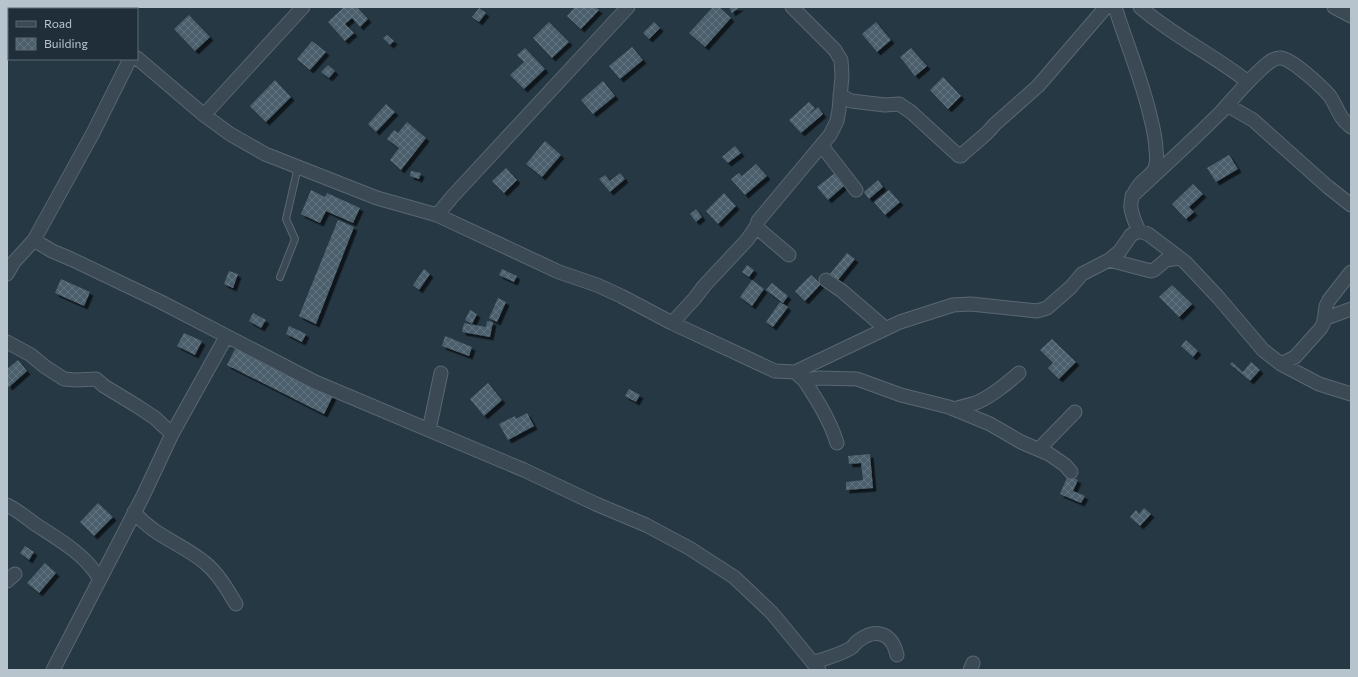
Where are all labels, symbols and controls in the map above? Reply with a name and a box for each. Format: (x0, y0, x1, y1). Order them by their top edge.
legend (8, 8, 138, 60)
text: Road (44, 16, 72, 30)
text: Building (44, 36, 88, 50)

